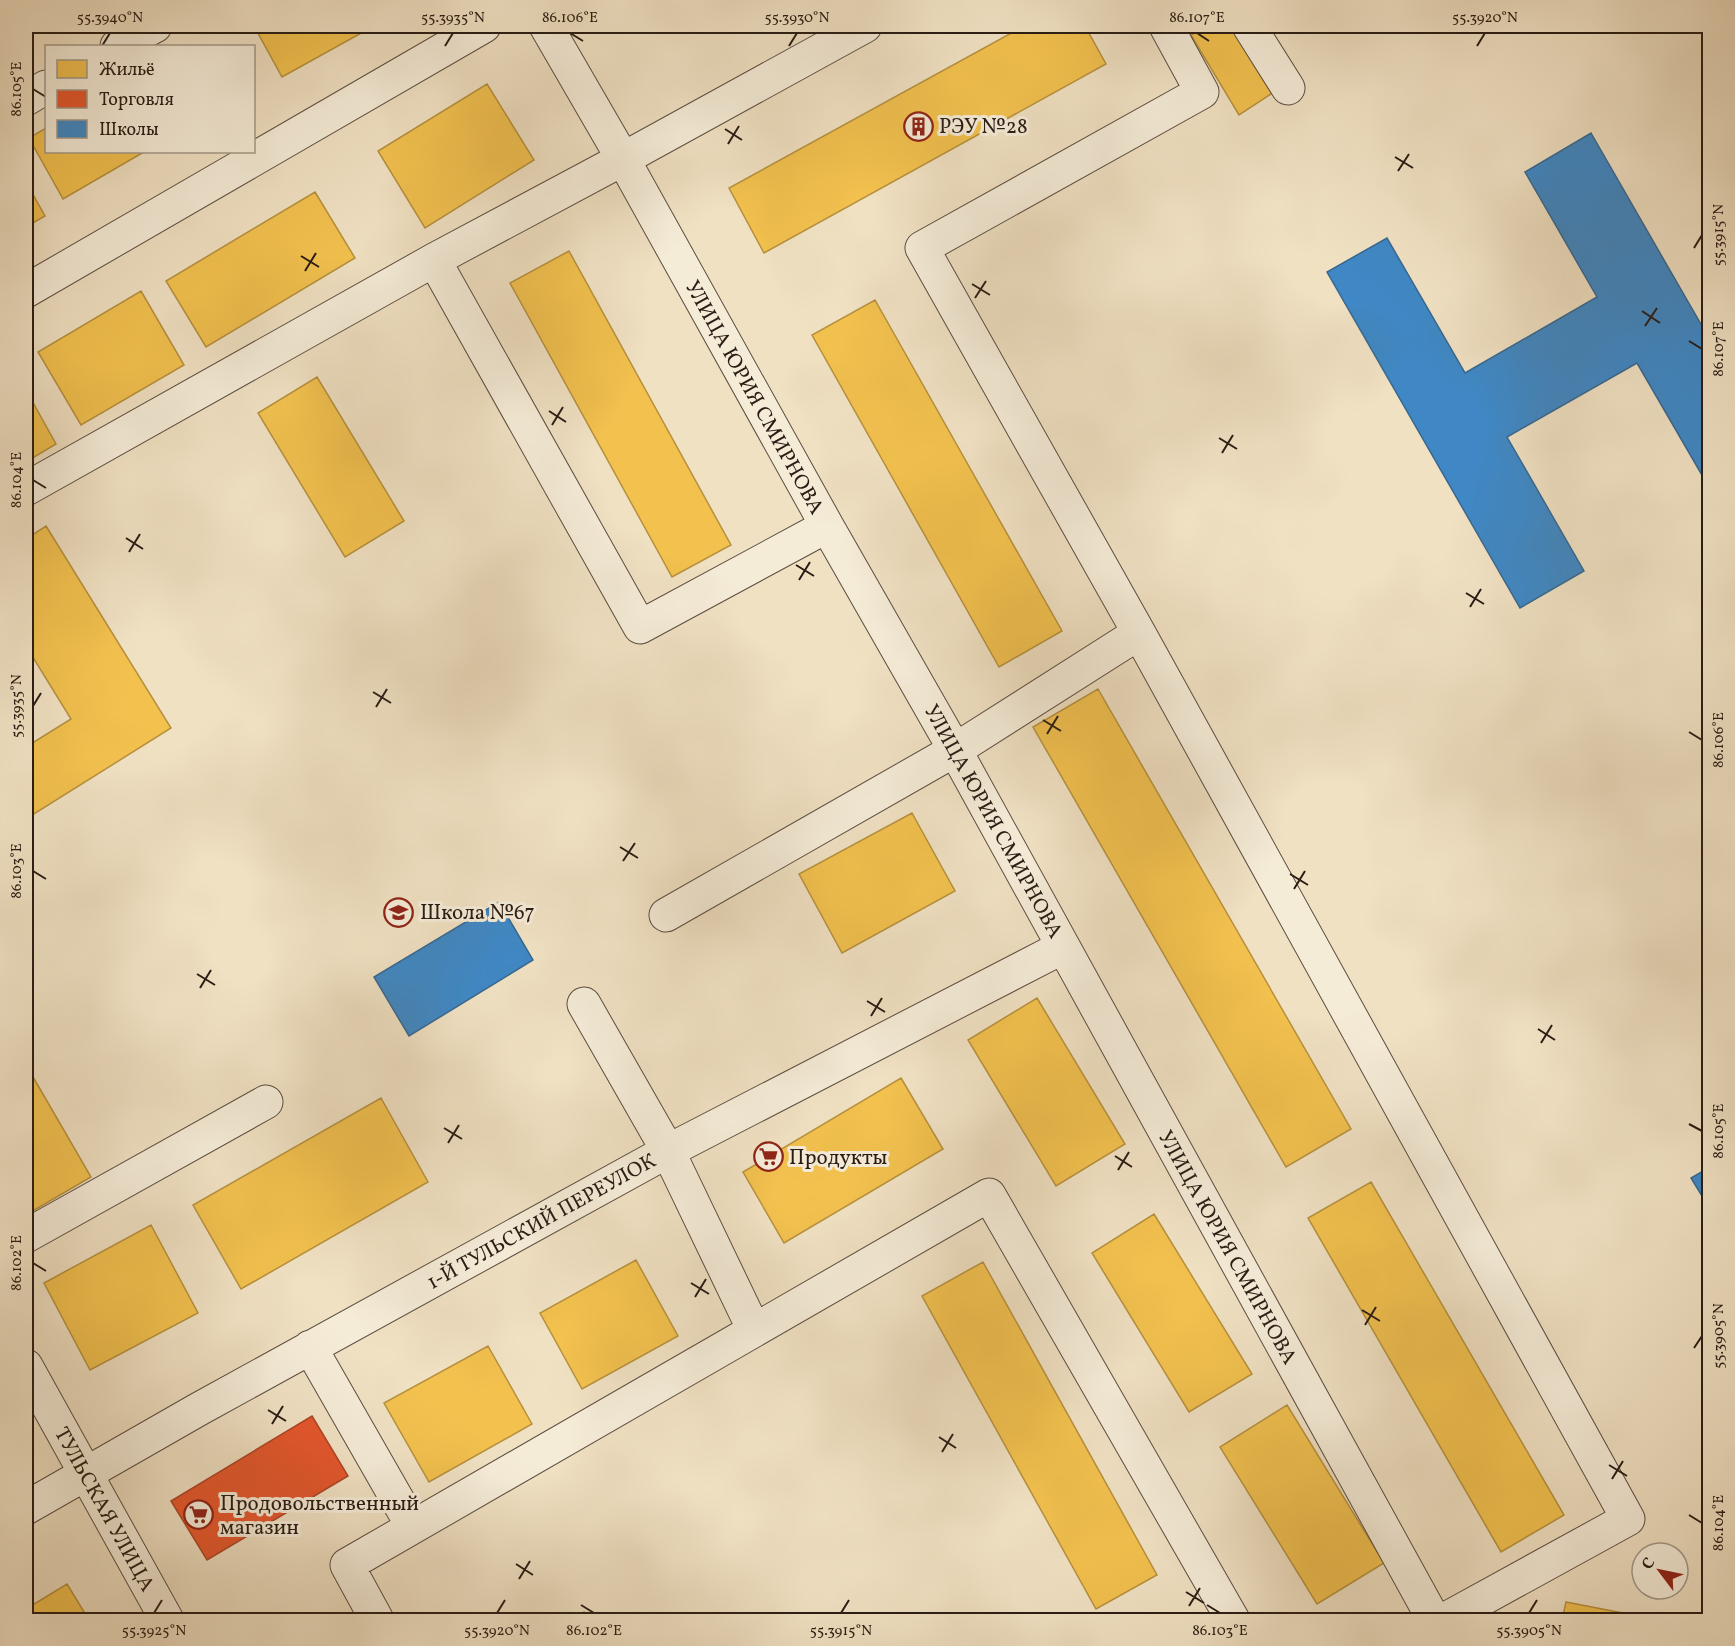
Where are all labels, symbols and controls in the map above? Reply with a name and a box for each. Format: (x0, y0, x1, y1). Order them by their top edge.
text: 55.3940°N (77, 8, 143, 29)
text: 55.3935°N (421, 8, 485, 29)
text: 86.106°E (542, 8, 598, 29)
text: 55.3930°N (764, 8, 830, 29)
text: 86.107°E (1169, 8, 1225, 29)
text: 55.3920°N (1452, 8, 1518, 29)
legend (45, 45, 255, 153)
text: Жильё (99, 58, 155, 83)
text: 86.105°E (7, 61, 28, 117)
text: Торговля (99, 88, 174, 113)
building icon: РЭУ №28 (902, 110, 934, 142)
place label: РЭУ №28 (939, 113, 1028, 142)
text: Школы (99, 118, 159, 143)
text: 55.3915°N (1709, 204, 1730, 266)
street label: УЛИЦА ЮРИЯ СМИРНОВА (677, 275, 830, 520)
text: 86.107°E (1709, 321, 1730, 377)
text: 86.104°E (7, 452, 28, 508)
text: 55.3935°N (7, 674, 28, 738)
street label: УЛИЦА ЮРИЯ СМИРНОВА (916, 699, 1069, 944)
text: 86.106°E (1709, 712, 1730, 768)
text: 86.103°E (7, 843, 28, 899)
school or university icon: Школа №67 (383, 896, 415, 928)
place label: Школа №67 (420, 899, 535, 928)
text: 86.105°E (1709, 1103, 1730, 1159)
street label: УЛИЦА ЮРИЯ СМИРНОВА (1150, 1125, 1303, 1370)
supermarket icon: Продукты (752, 1141, 784, 1173)
place label: Продукты (789, 1144, 888, 1173)
street label: 1-Й ТУЛЬСКИЙ ПЕРЕУЛОК (422, 1147, 661, 1297)
text: 86.102°E (7, 1235, 28, 1291)
text: 55.3905°N (1709, 1303, 1730, 1369)
street label: ТУЛЬСКАЯ УЛИЦА (46, 1422, 161, 1597)
place label: Продовольственный магазин (220, 1490, 419, 1543)
text: 86.104°E (1709, 1495, 1730, 1551)
supermarket icon: Продовольственный магазин (183, 1499, 215, 1531)
north arrow (1630, 1541, 1690, 1601)
text: С (1637, 1554, 1661, 1574)
text: 55.3925°N (122, 1621, 186, 1642)
text: 55.3920°N (464, 1621, 530, 1642)
text: 86.102°E (566, 1621, 622, 1642)
text: 55.3915°N (810, 1621, 872, 1642)
text: 86.103°E (1192, 1621, 1248, 1642)
text: 55.3905°N (1496, 1621, 1562, 1642)

